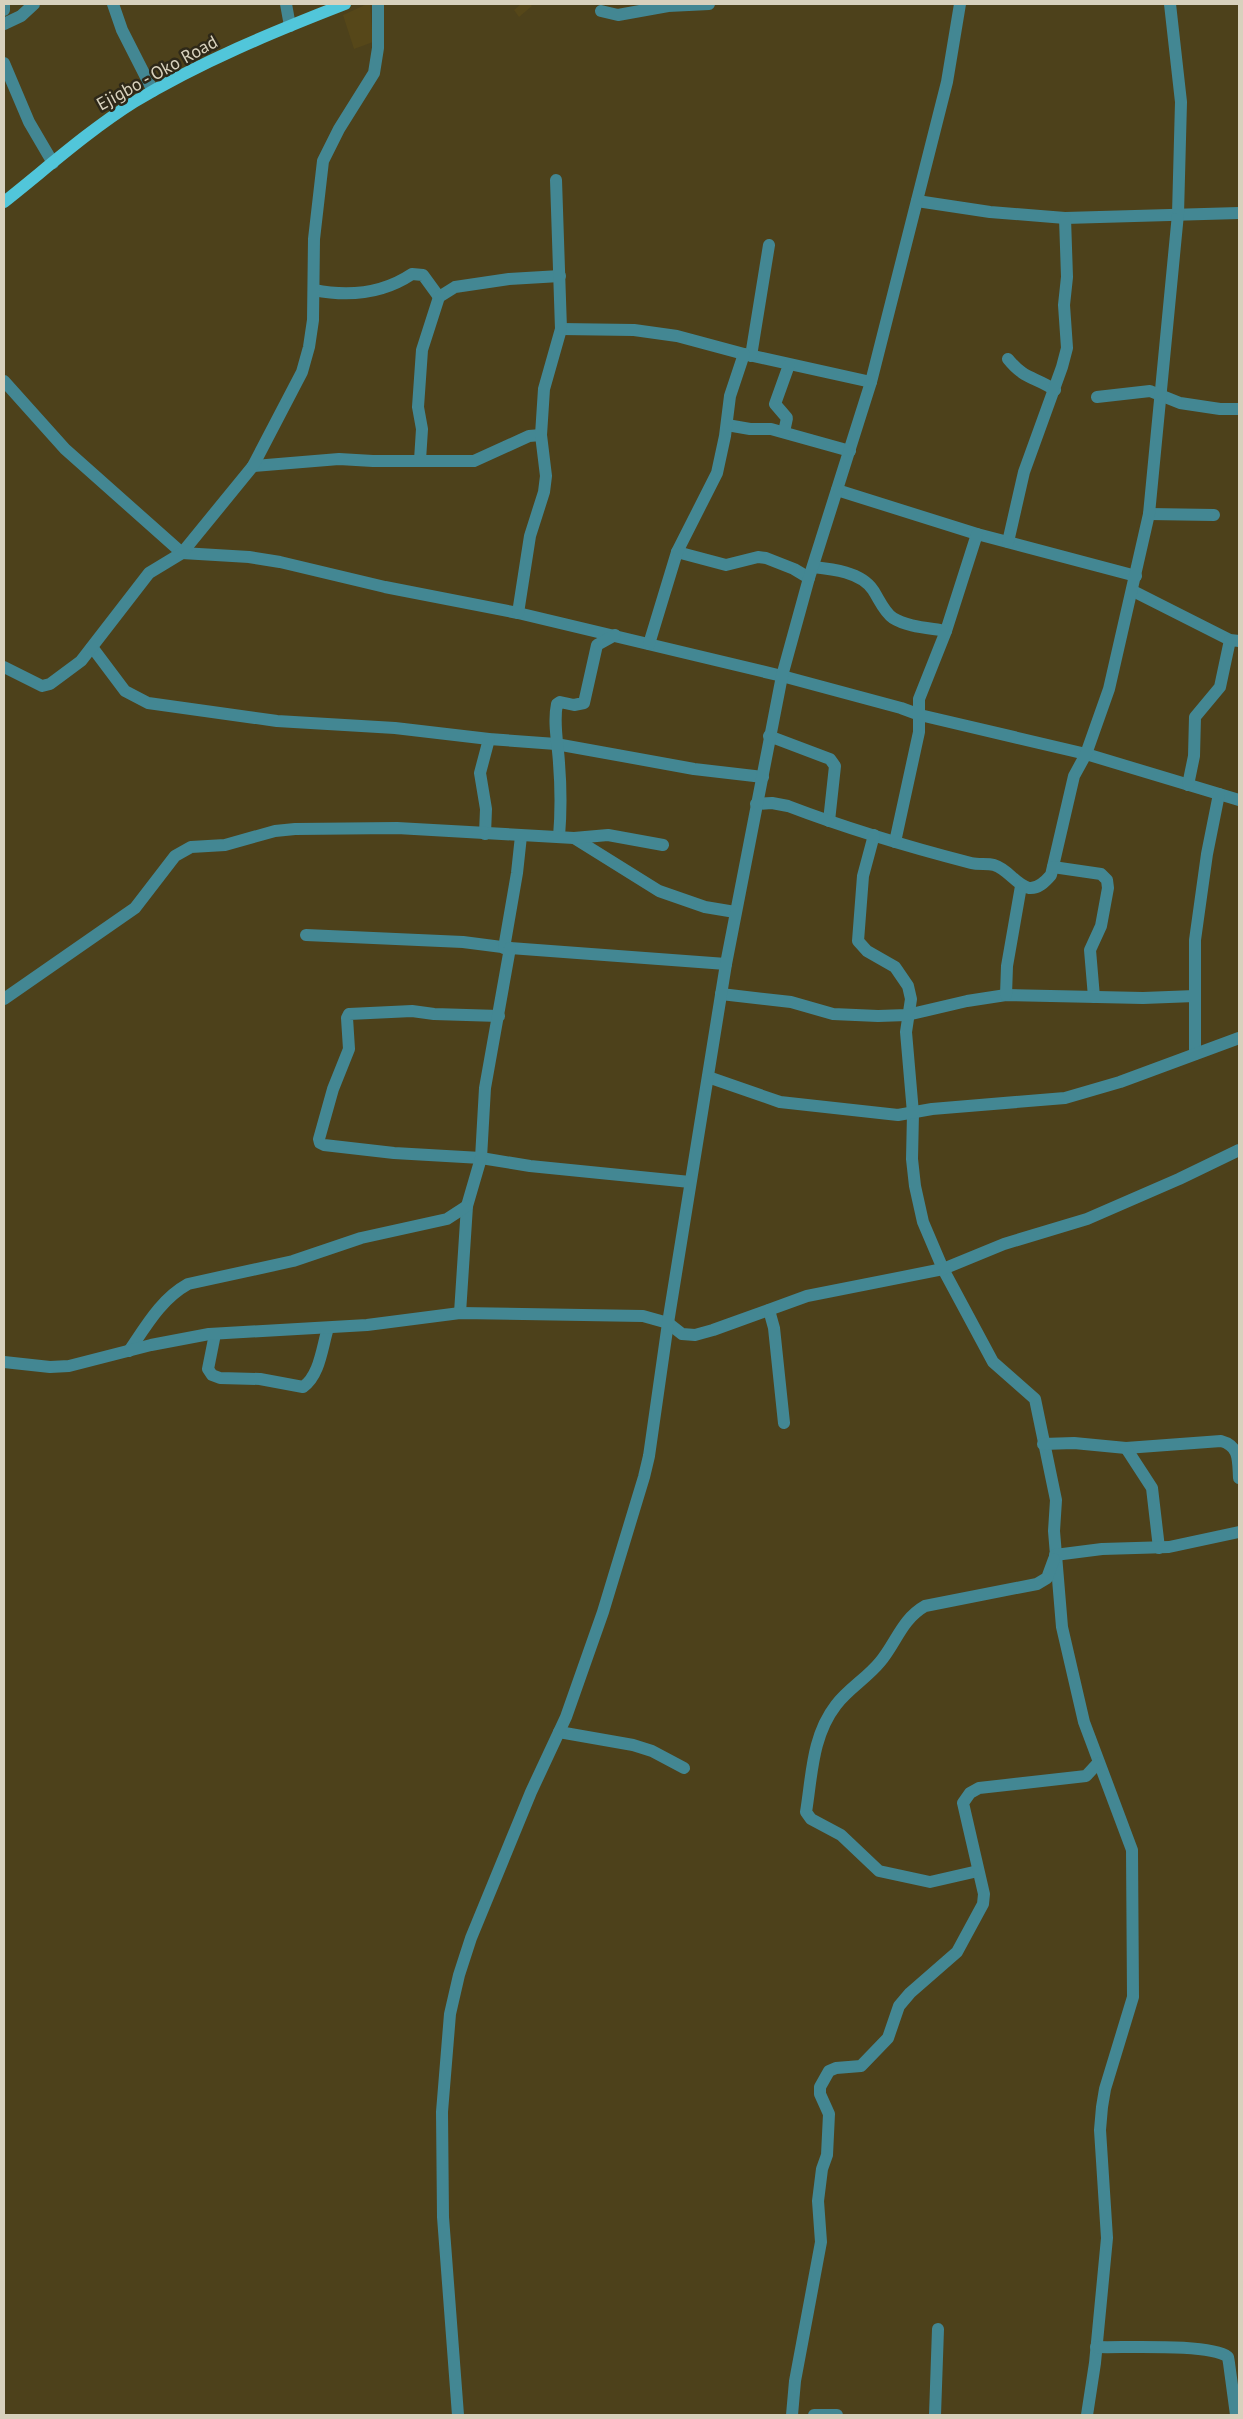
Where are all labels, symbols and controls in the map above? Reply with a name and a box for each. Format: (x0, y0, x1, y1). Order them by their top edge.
street label: Ejigbo - Oko Road (92, 30, 221, 115)

